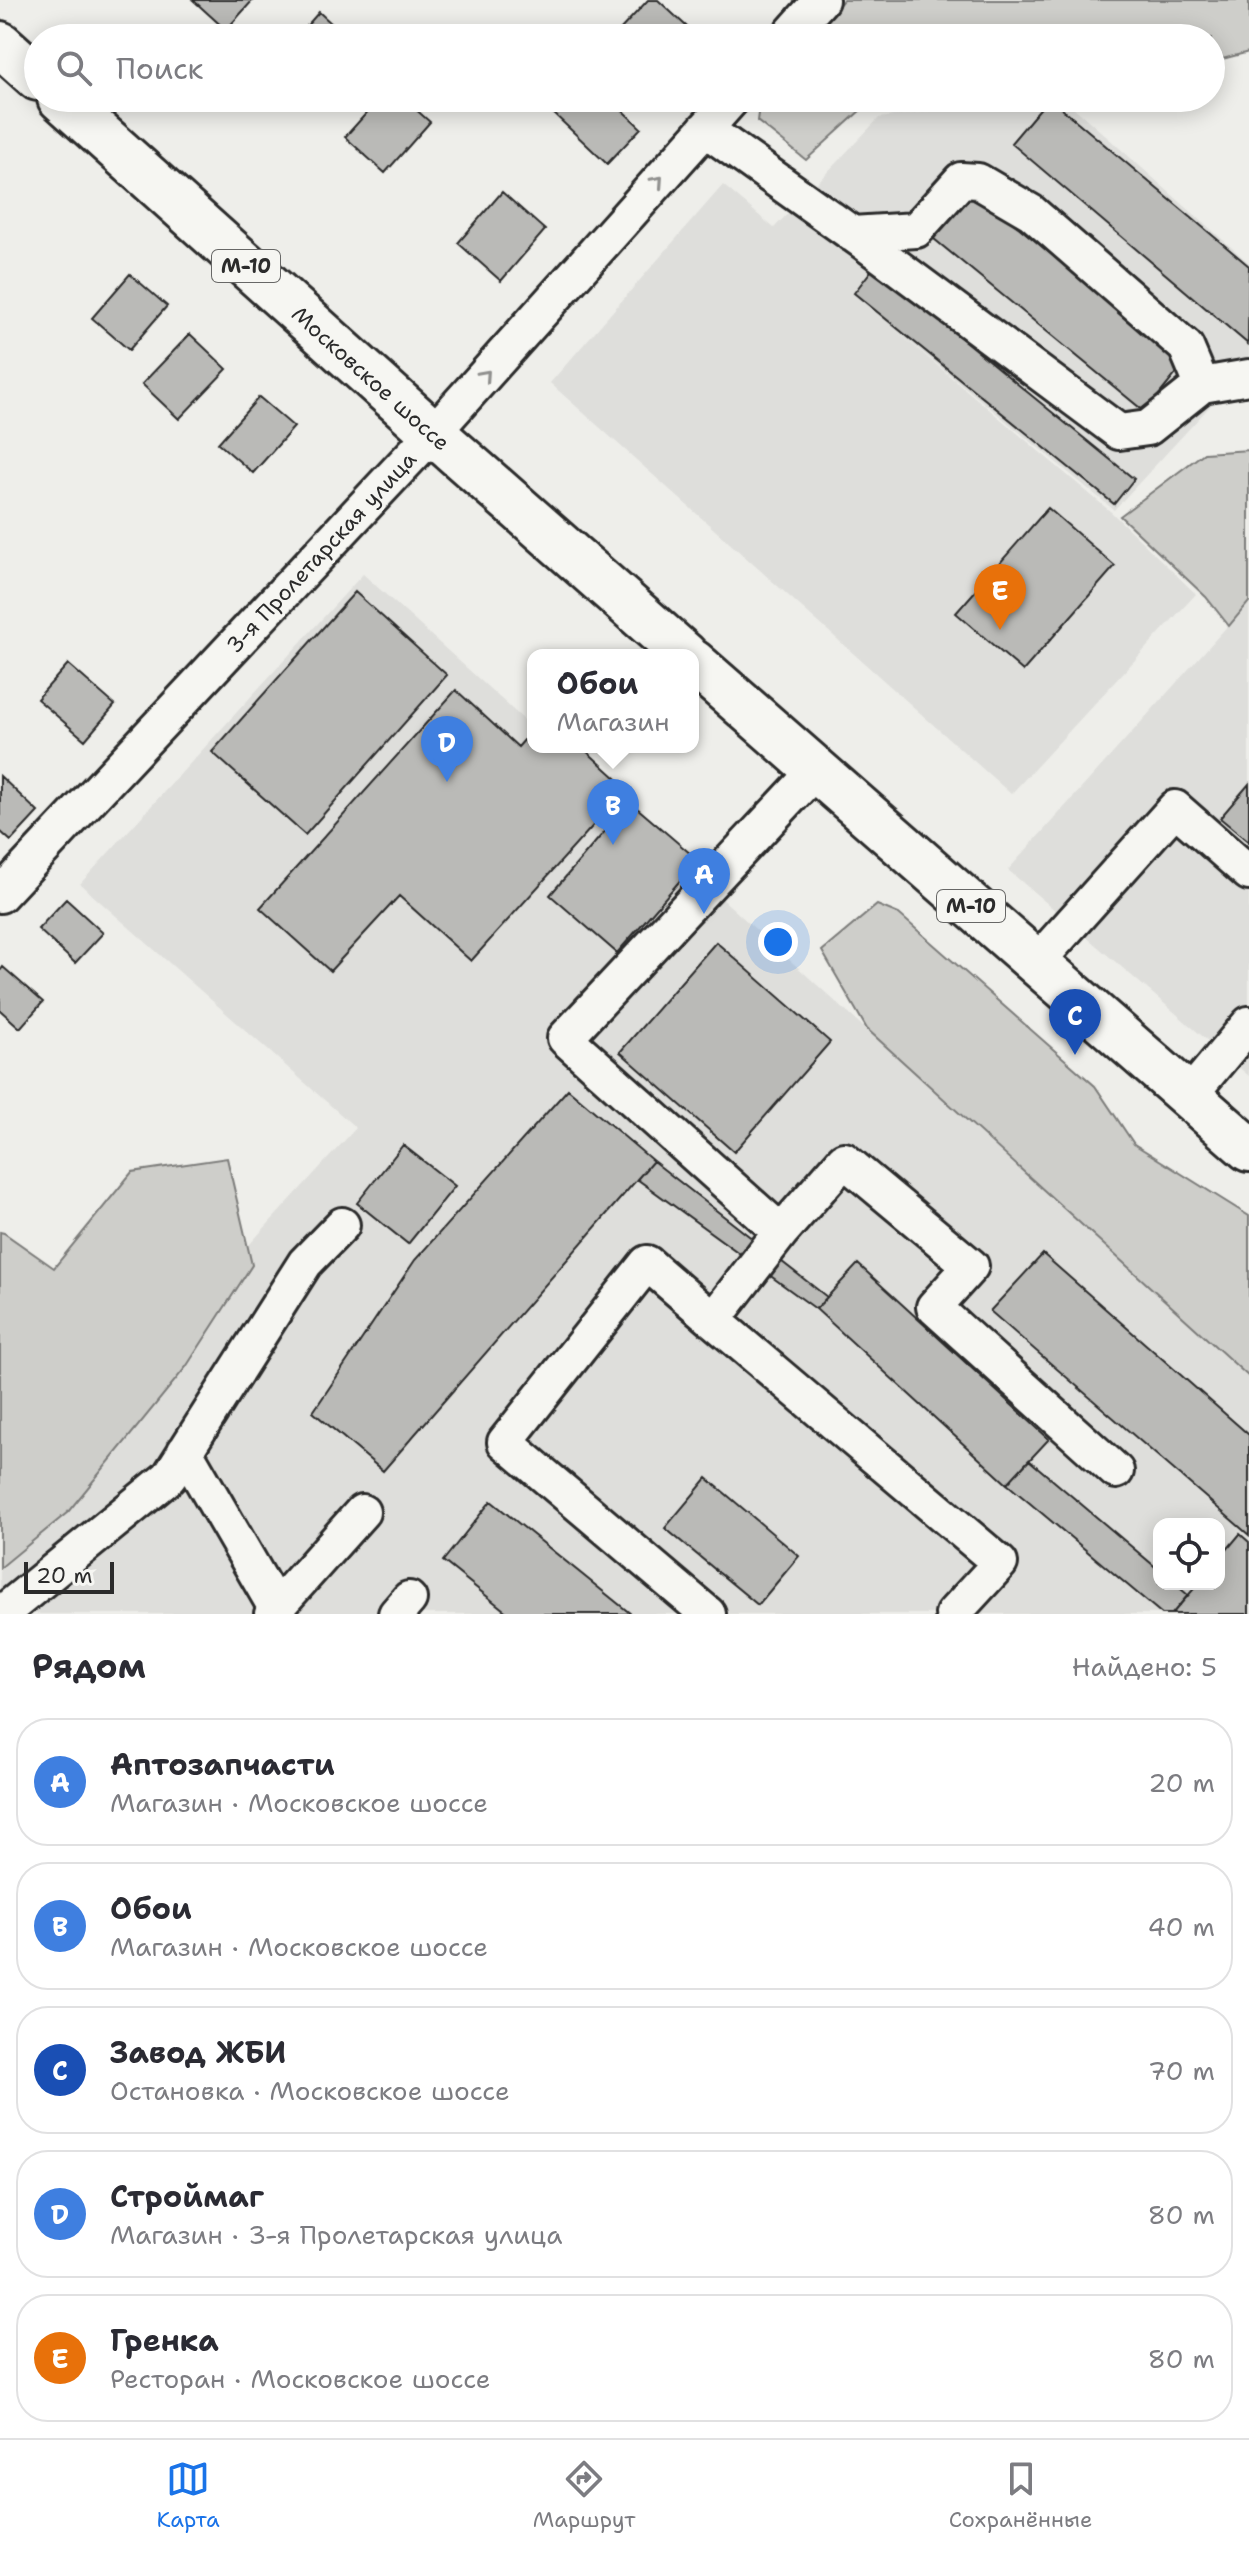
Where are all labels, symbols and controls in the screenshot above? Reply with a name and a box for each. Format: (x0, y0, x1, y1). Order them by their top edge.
search box (24, 24, 1225, 112)
icon: search (52, 46, 96, 90)
text: Поиск (116, 48, 204, 89)
one-way arrow (649, 176, 663, 191)
road number: М-10 (212, 250, 280, 282)
street label: Московское шоссе (285, 300, 456, 457)
one-way arrow (475, 370, 490, 384)
street label: 3-я Пролетарская улица (220, 445, 423, 660)
pin: E (974, 564, 1026, 630)
popup (527, 649, 699, 753)
text: Обои (557, 663, 638, 704)
text: Магазин (557, 704, 669, 739)
pin: D (421, 716, 473, 782)
pin: B (587, 779, 639, 845)
pin: A (678, 848, 730, 914)
road number: М-10 (937, 890, 1005, 922)
your location (758, 922, 798, 962)
pin: C (1049, 989, 1101, 1055)
map controls (1153, 1518, 1225, 1590)
button: locate (1153, 1518, 1225, 1590)
scale bar (24, 1558, 114, 1594)
text: 20 m (36, 1561, 93, 1590)
text: Рядом (32, 1643, 146, 1689)
text: Найдено: 5 (1072, 1649, 1217, 1684)
text: Аптозапчасти (110, 1744, 335, 1785)
text: A (50, 1765, 70, 1800)
text: 20 m (1148, 1765, 1215, 1800)
text: Магазин · Московское шоссе (110, 1785, 488, 1820)
text: Обои (110, 1888, 192, 1929)
text: B (52, 1909, 68, 1944)
text: 40 m (1148, 1909, 1215, 1944)
text: Магазин · Московское шоссе (110, 1929, 488, 1964)
text: Завод ЖБИ (110, 2032, 286, 2073)
text: C (52, 2053, 68, 2088)
text: 70 m (1148, 2053, 1215, 2088)
text: Остановка · Московское шоссе (110, 2073, 510, 2108)
text: Строймаг (110, 2176, 264, 2217)
text: D (51, 2197, 69, 2232)
text: 80 m (1148, 2197, 1215, 2232)
text: Магазин · 3-я Пролетарская улица (110, 2217, 562, 2252)
text: Гренка (110, 2320, 219, 2361)
text: E (51, 2341, 69, 2376)
text: 80 m (1148, 2341, 1215, 2376)
text: Ресторан · Московское шоссе (110, 2361, 491, 2396)
tab: Карта (157, 2457, 220, 2534)
tab: Маршрут (533, 2457, 635, 2534)
tab: Сохранённые (949, 2457, 1092, 2534)

